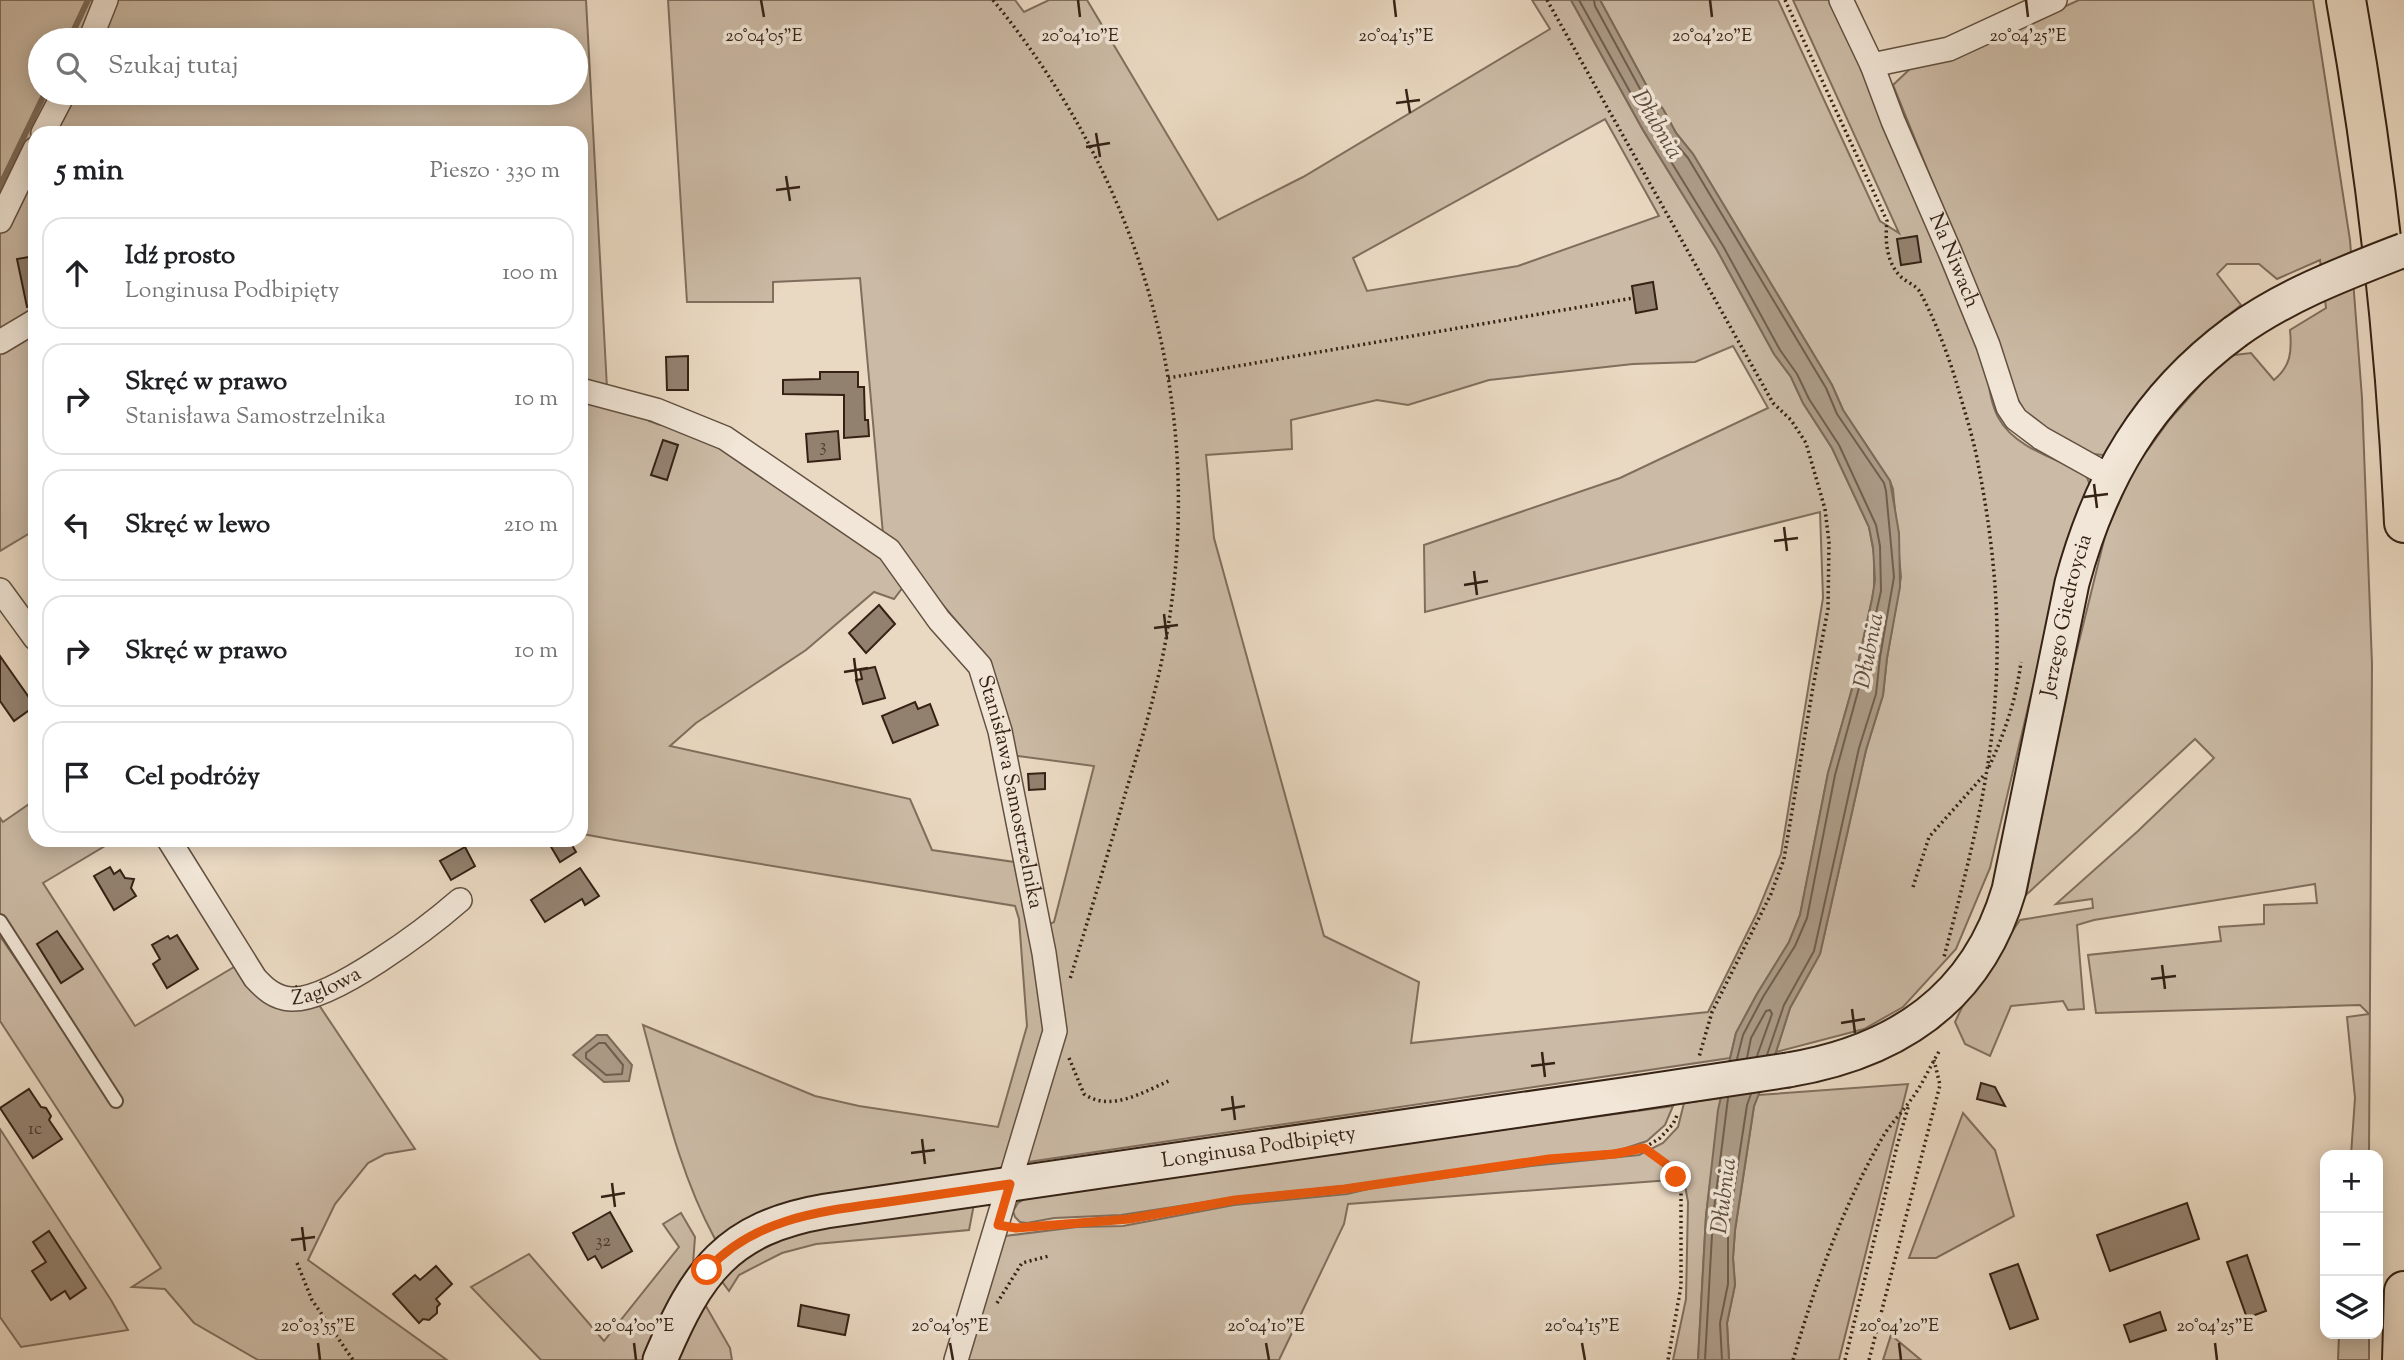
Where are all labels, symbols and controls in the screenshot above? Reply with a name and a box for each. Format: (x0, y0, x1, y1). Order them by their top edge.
text: 20°04'05"E (725, 24, 803, 50)
text: 20°04'10"E (1041, 24, 1119, 50)
text: 20°04'15"E (1358, 24, 1434, 50)
text: 20°04'20"E (1672, 24, 1752, 50)
text: 20°04'25"E (1989, 24, 2067, 50)
search box (28, 28, 588, 105)
icon: search (52, 48, 90, 86)
text: Szukaj tutaj (108, 48, 239, 85)
water label: Dłubnia (1622, 84, 1690, 166)
text: 5 min (56, 150, 124, 193)
text: Pieszo · 330 m (430, 155, 560, 188)
street label: Na Niwach (1920, 209, 1986, 313)
text: Idź prosto (125, 238, 235, 275)
icon: ahead (58, 254, 96, 292)
text: 100 m (502, 257, 558, 290)
text: Longinusa Podbipięty (125, 275, 340, 308)
text: Skręć w prawo (125, 364, 287, 401)
icon: right (58, 380, 96, 418)
text: 10 m (514, 383, 558, 416)
text: Stanisława Samostrzelnika (125, 401, 386, 434)
house number: 3 (819, 434, 827, 460)
icon: left (58, 506, 96, 544)
text: Skręć w lewo (125, 507, 270, 544)
text: 210 m (504, 509, 558, 542)
street label: Jerzego Giedroycia (2034, 530, 2101, 701)
water label: Dłubnia (1847, 610, 1893, 691)
icon: right (58, 632, 96, 670)
text: Skręć w prawo (125, 633, 287, 670)
text: 10 m (514, 635, 558, 668)
street label: Stanisława Samostrzelnika (969, 672, 1050, 912)
icon: arrive (58, 758, 96, 796)
text: Cel podróży (125, 759, 260, 796)
street label: Żaglowa (290, 960, 367, 1014)
house number: 1c (28, 1117, 42, 1143)
street label: Longinusa Podbipięty (1160, 1119, 1358, 1177)
map controls (2320, 1150, 2383, 1339)
button: + (2320, 1150, 2383, 1213)
water label: Dłubnia (1704, 1156, 1746, 1236)
route end (1660, 1161, 1691, 1192)
button: − (2320, 1213, 2383, 1276)
house number: 32 (595, 1229, 611, 1255)
route start (691, 1254, 722, 1285)
button: layers (2320, 1276, 2383, 1339)
text: 20°03'55"E (281, 1314, 355, 1340)
text: 20°04'00"E (594, 1314, 674, 1340)
text: 20°04'05"E (911, 1314, 989, 1340)
text: 20°04'10"E (1227, 1314, 1305, 1340)
text: 20°04'15"E (1544, 1314, 1620, 1340)
text: 20°04'20"E (1859, 1314, 1939, 1340)
text: 20°04'25"E (2176, 1314, 2254, 1340)

